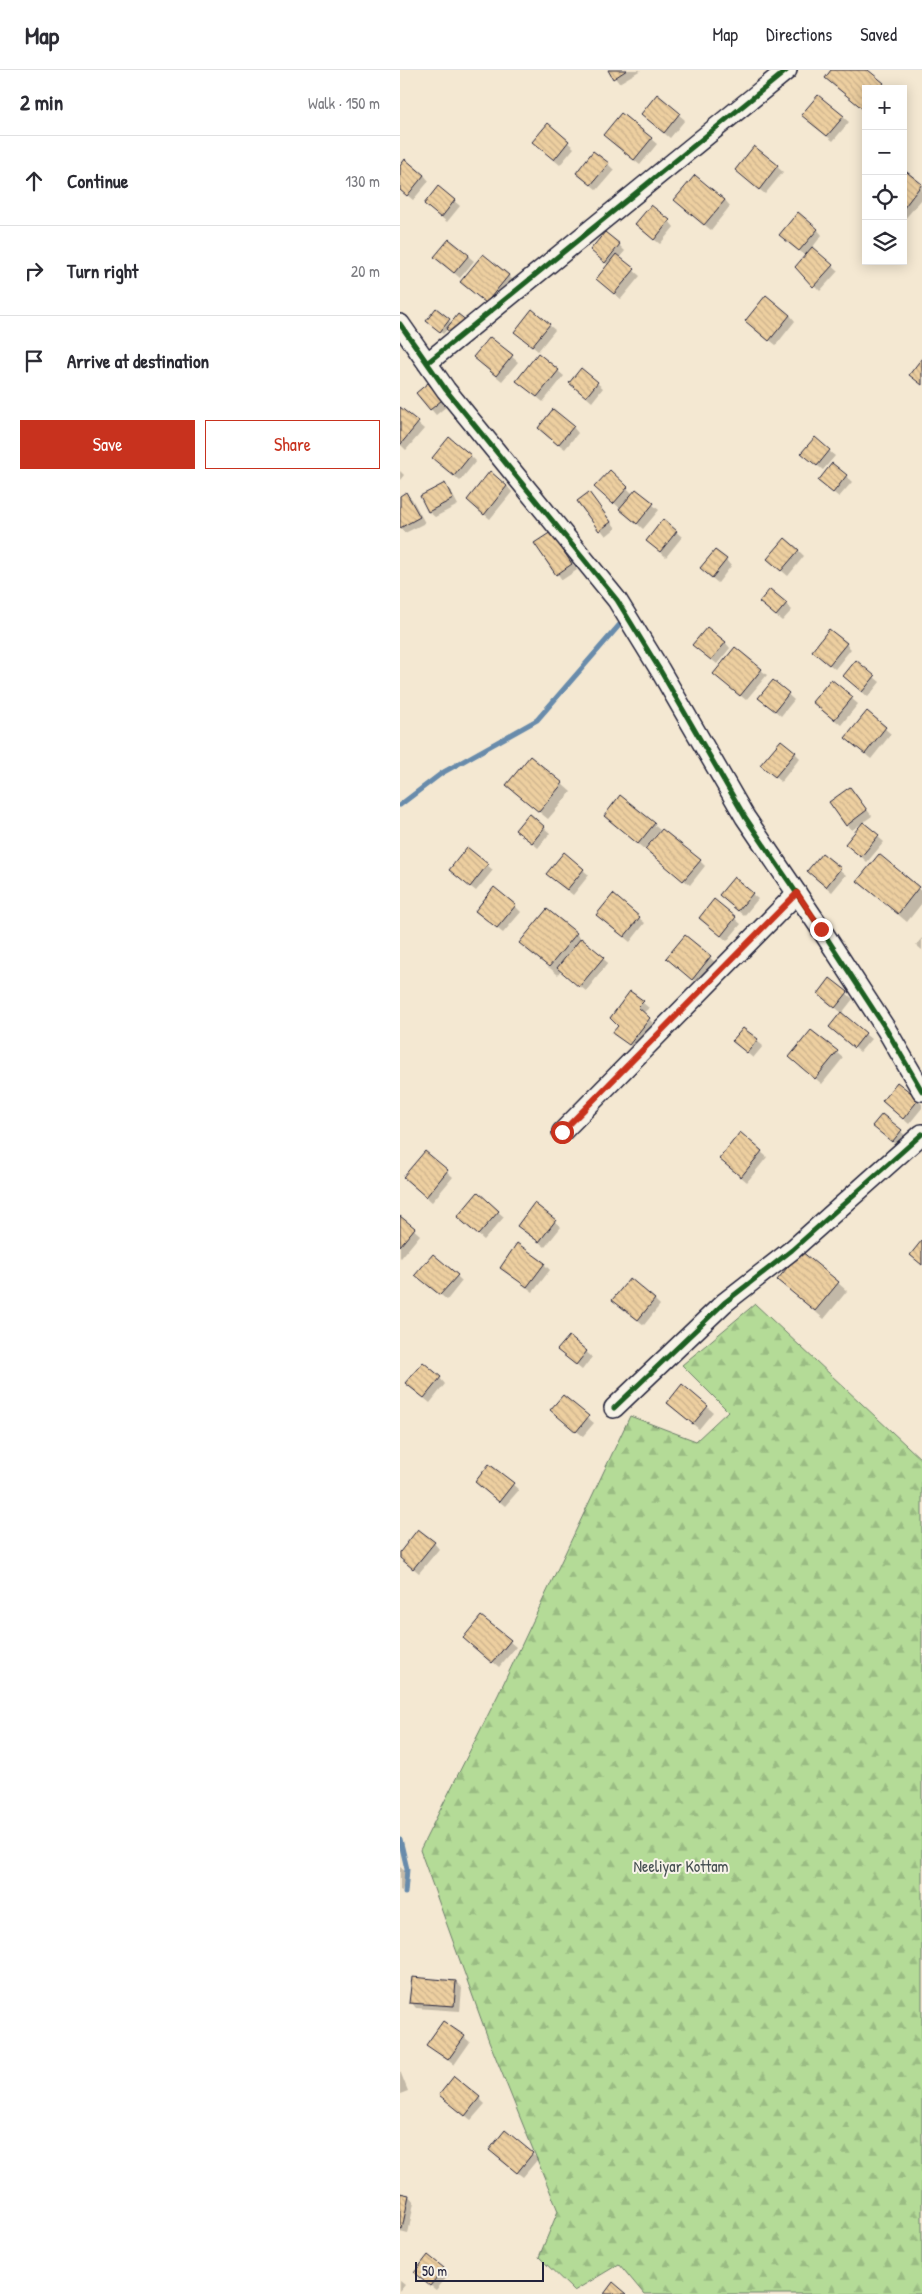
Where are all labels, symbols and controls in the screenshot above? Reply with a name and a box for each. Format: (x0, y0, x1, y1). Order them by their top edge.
text: Map (25, 19, 59, 51)
text: Map (713, 22, 738, 47)
text: Directions (766, 22, 832, 47)
text: Saved (860, 22, 897, 47)
map controls (862, 85, 907, 265)
button: + (862, 85, 907, 130)
text: 2 min (20, 88, 63, 117)
text: Walk · 150 m (308, 92, 380, 114)
button: − (862, 130, 907, 175)
icon: ahead (20, 167, 48, 195)
text: Continue (67, 168, 128, 194)
text: 130 m (345, 170, 380, 192)
button: locate (862, 175, 907, 220)
button: layers (862, 220, 907, 265)
icon: right (20, 257, 48, 285)
text: Turn right (67, 258, 138, 284)
text: 20 m (351, 260, 380, 282)
icon: arrive (20, 347, 48, 375)
text: Arrive at destination (67, 348, 209, 374)
button: Save (20, 420, 195, 469)
button: Share (205, 420, 380, 469)
route end (810, 918, 833, 941)
route start (551, 1121, 574, 1144)
park label: Neeliyar Kottam (634, 1855, 729, 1877)
scale bar (415, 2259, 544, 2282)
text: 50 m (422, 2261, 447, 2280)

